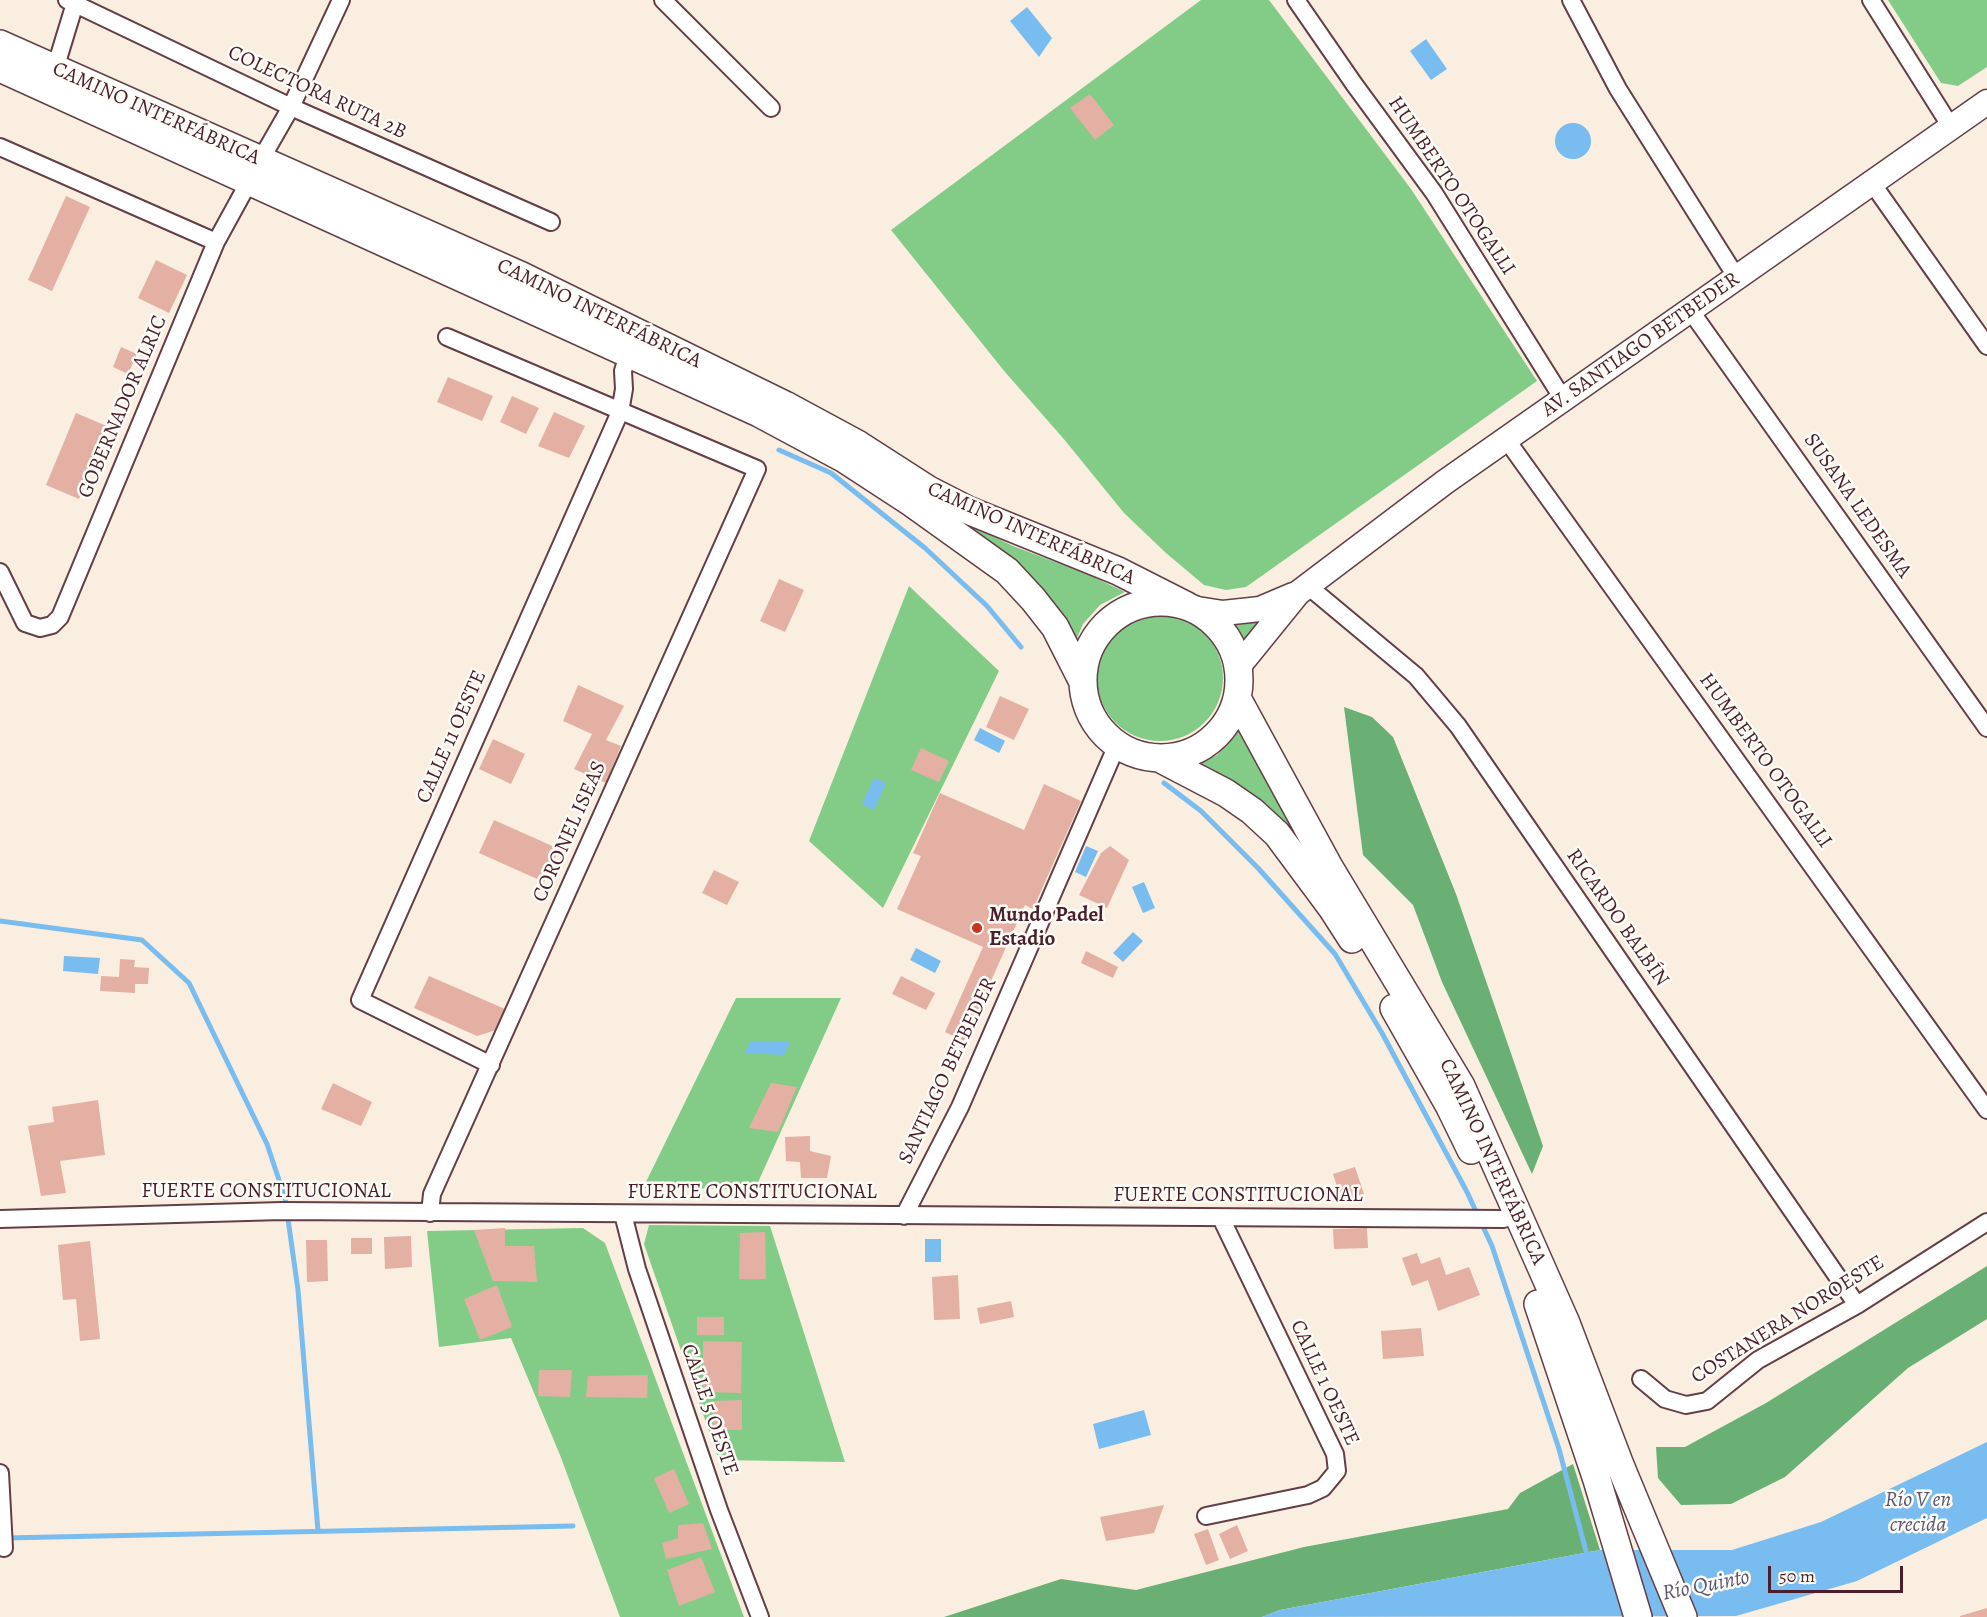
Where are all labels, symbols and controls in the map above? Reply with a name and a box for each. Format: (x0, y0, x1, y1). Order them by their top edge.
street label: COLECTORA RUTA 2B (224, 41, 410, 145)
street label: CAMINO INTERFÁBRICA (48, 57, 264, 171)
street label: HUMBERTO OTOGALLI (1382, 92, 1520, 280)
street label: CAMINO INTERFÁBRICA (493, 253, 705, 375)
street label: AV. SANTIAGO BETBEDER (1537, 267, 1745, 423)
street label: GOBERNADOR ALRIC (73, 312, 173, 502)
street label: SUSANA LEDESMA (1798, 429, 1916, 583)
street label: CAMINO INTERFÁBRICA (923, 477, 1139, 591)
street label: CALLE 11 OESTE (411, 667, 493, 807)
street label: HUMBERTO OTOGALLI (1693, 669, 1837, 853)
street label: CORONEL ISEAS (528, 758, 612, 906)
street label: RICARDO BALBÍN (1560, 844, 1674, 992)
place label: Mundo Padel Estadio (989, 903, 1104, 953)
marker: Mundo Padel Estadio (970, 921, 984, 935)
street label: SANTIAGO BETBEDER (894, 974, 1002, 1168)
street label: CAMINO INTERFÁBRICA (1433, 1055, 1551, 1269)
street label: FUERTE CONSTITUCIONAL (141, 1179, 391, 1205)
street label: FUERTE CONSTITUCIONAL (627, 1180, 877, 1206)
street label: FUERTE CONSTITUCIONAL (1113, 1183, 1363, 1209)
street label: COSTANERA NOROESTE (1687, 1250, 1889, 1390)
street label: CALLE 1 OESTE (1284, 1316, 1364, 1450)
street label: CALLE 5 OESTE (675, 1341, 743, 1479)
water label: Río V en crecida (1885, 1488, 1951, 1540)
scale bar (1771, 1554, 1906, 1592)
text: 50 m (1779, 1564, 1815, 1588)
water label: Río Quinto (1660, 1565, 1752, 1607)

